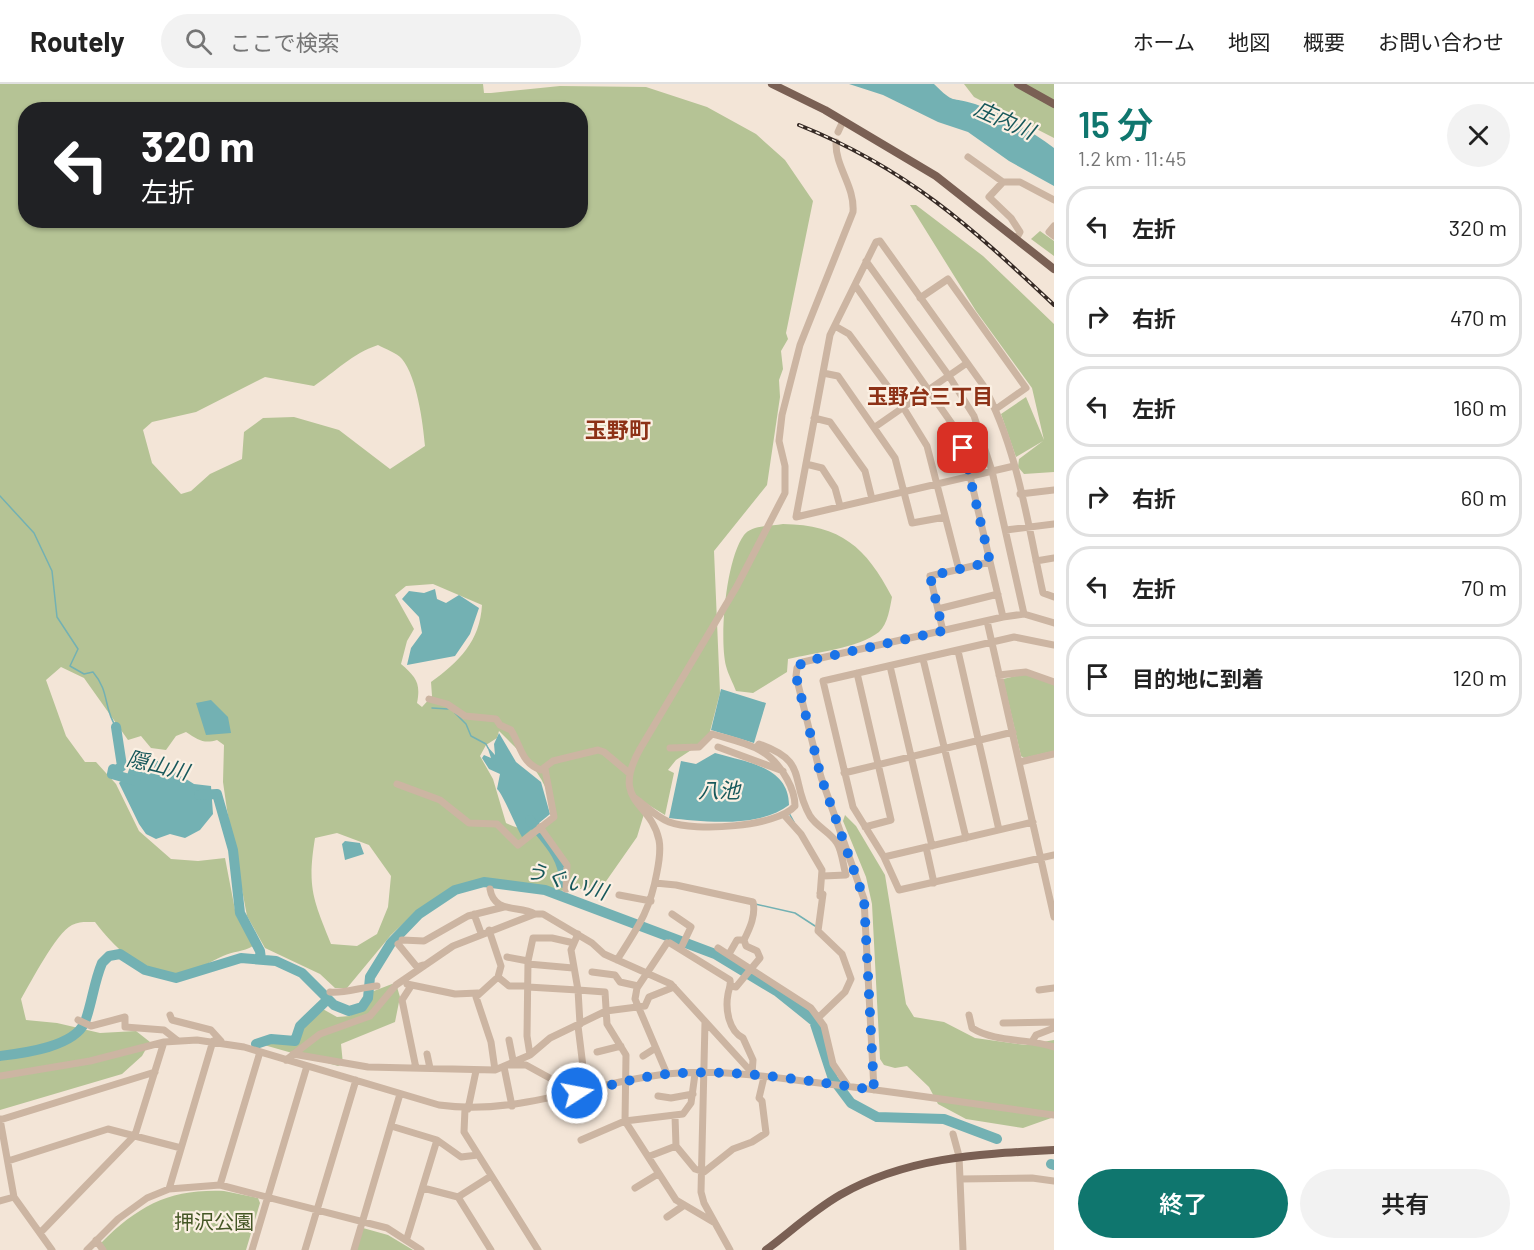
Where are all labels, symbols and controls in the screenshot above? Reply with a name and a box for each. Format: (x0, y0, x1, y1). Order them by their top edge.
search box (161, 14, 581, 68)
text: Routely (30, 24, 125, 58)
icon: search (182, 25, 215, 58)
text: ここで検索 (230, 29, 340, 55)
text: ホーム (1133, 29, 1195, 54)
text: 地図 (1228, 29, 1270, 54)
text: 概要 (1303, 29, 1345, 54)
text: お問い合わせ (1378, 29, 1504, 54)
water label: 庄内川 (971, 95, 1041, 144)
text: 15 分 (1078, 102, 1153, 145)
button: close (1447, 104, 1510, 167)
text: 320 m (141, 120, 255, 170)
icon: left (42, 126, 120, 204)
text: 1.2 km · 11:45 (1078, 146, 1186, 170)
text: 左折 (141, 175, 195, 207)
icon: left (1081, 210, 1114, 243)
text: 320 m (1449, 214, 1507, 240)
text: 左折 (1132, 215, 1176, 241)
icon: right (1081, 300, 1114, 333)
text: 470 m (1450, 304, 1507, 330)
text: 右折 (1132, 305, 1176, 331)
district label: 玉野台三丁目 (867, 383, 993, 408)
icon: left (1081, 390, 1114, 423)
text: 160 m (1453, 394, 1507, 420)
text: 左折 (1132, 395, 1176, 421)
district label: 玉野町 (585, 416, 651, 442)
pin (937, 422, 988, 473)
icon: arrive (946, 431, 979, 464)
icon: right (1081, 480, 1114, 513)
text: 60 m (1461, 484, 1507, 510)
text: 右折 (1132, 485, 1176, 511)
icon: left (1081, 570, 1114, 603)
text: 70 m (1462, 574, 1507, 600)
text: 左折 (1132, 575, 1176, 601)
icon: arrive (1081, 660, 1114, 693)
text: 120 m (1452, 664, 1507, 690)
text: 目的地に到着 (1132, 665, 1264, 691)
water label: 隠山川 (124, 744, 194, 784)
water label: 八池 (698, 777, 742, 802)
water label: うぐい川 (523, 856, 613, 904)
position arrow (545, 1061, 609, 1125)
button: 終了 (1078, 1169, 1288, 1238)
button: 共有 (1300, 1169, 1510, 1238)
park label: 押沢公園 (174, 1209, 254, 1233)

